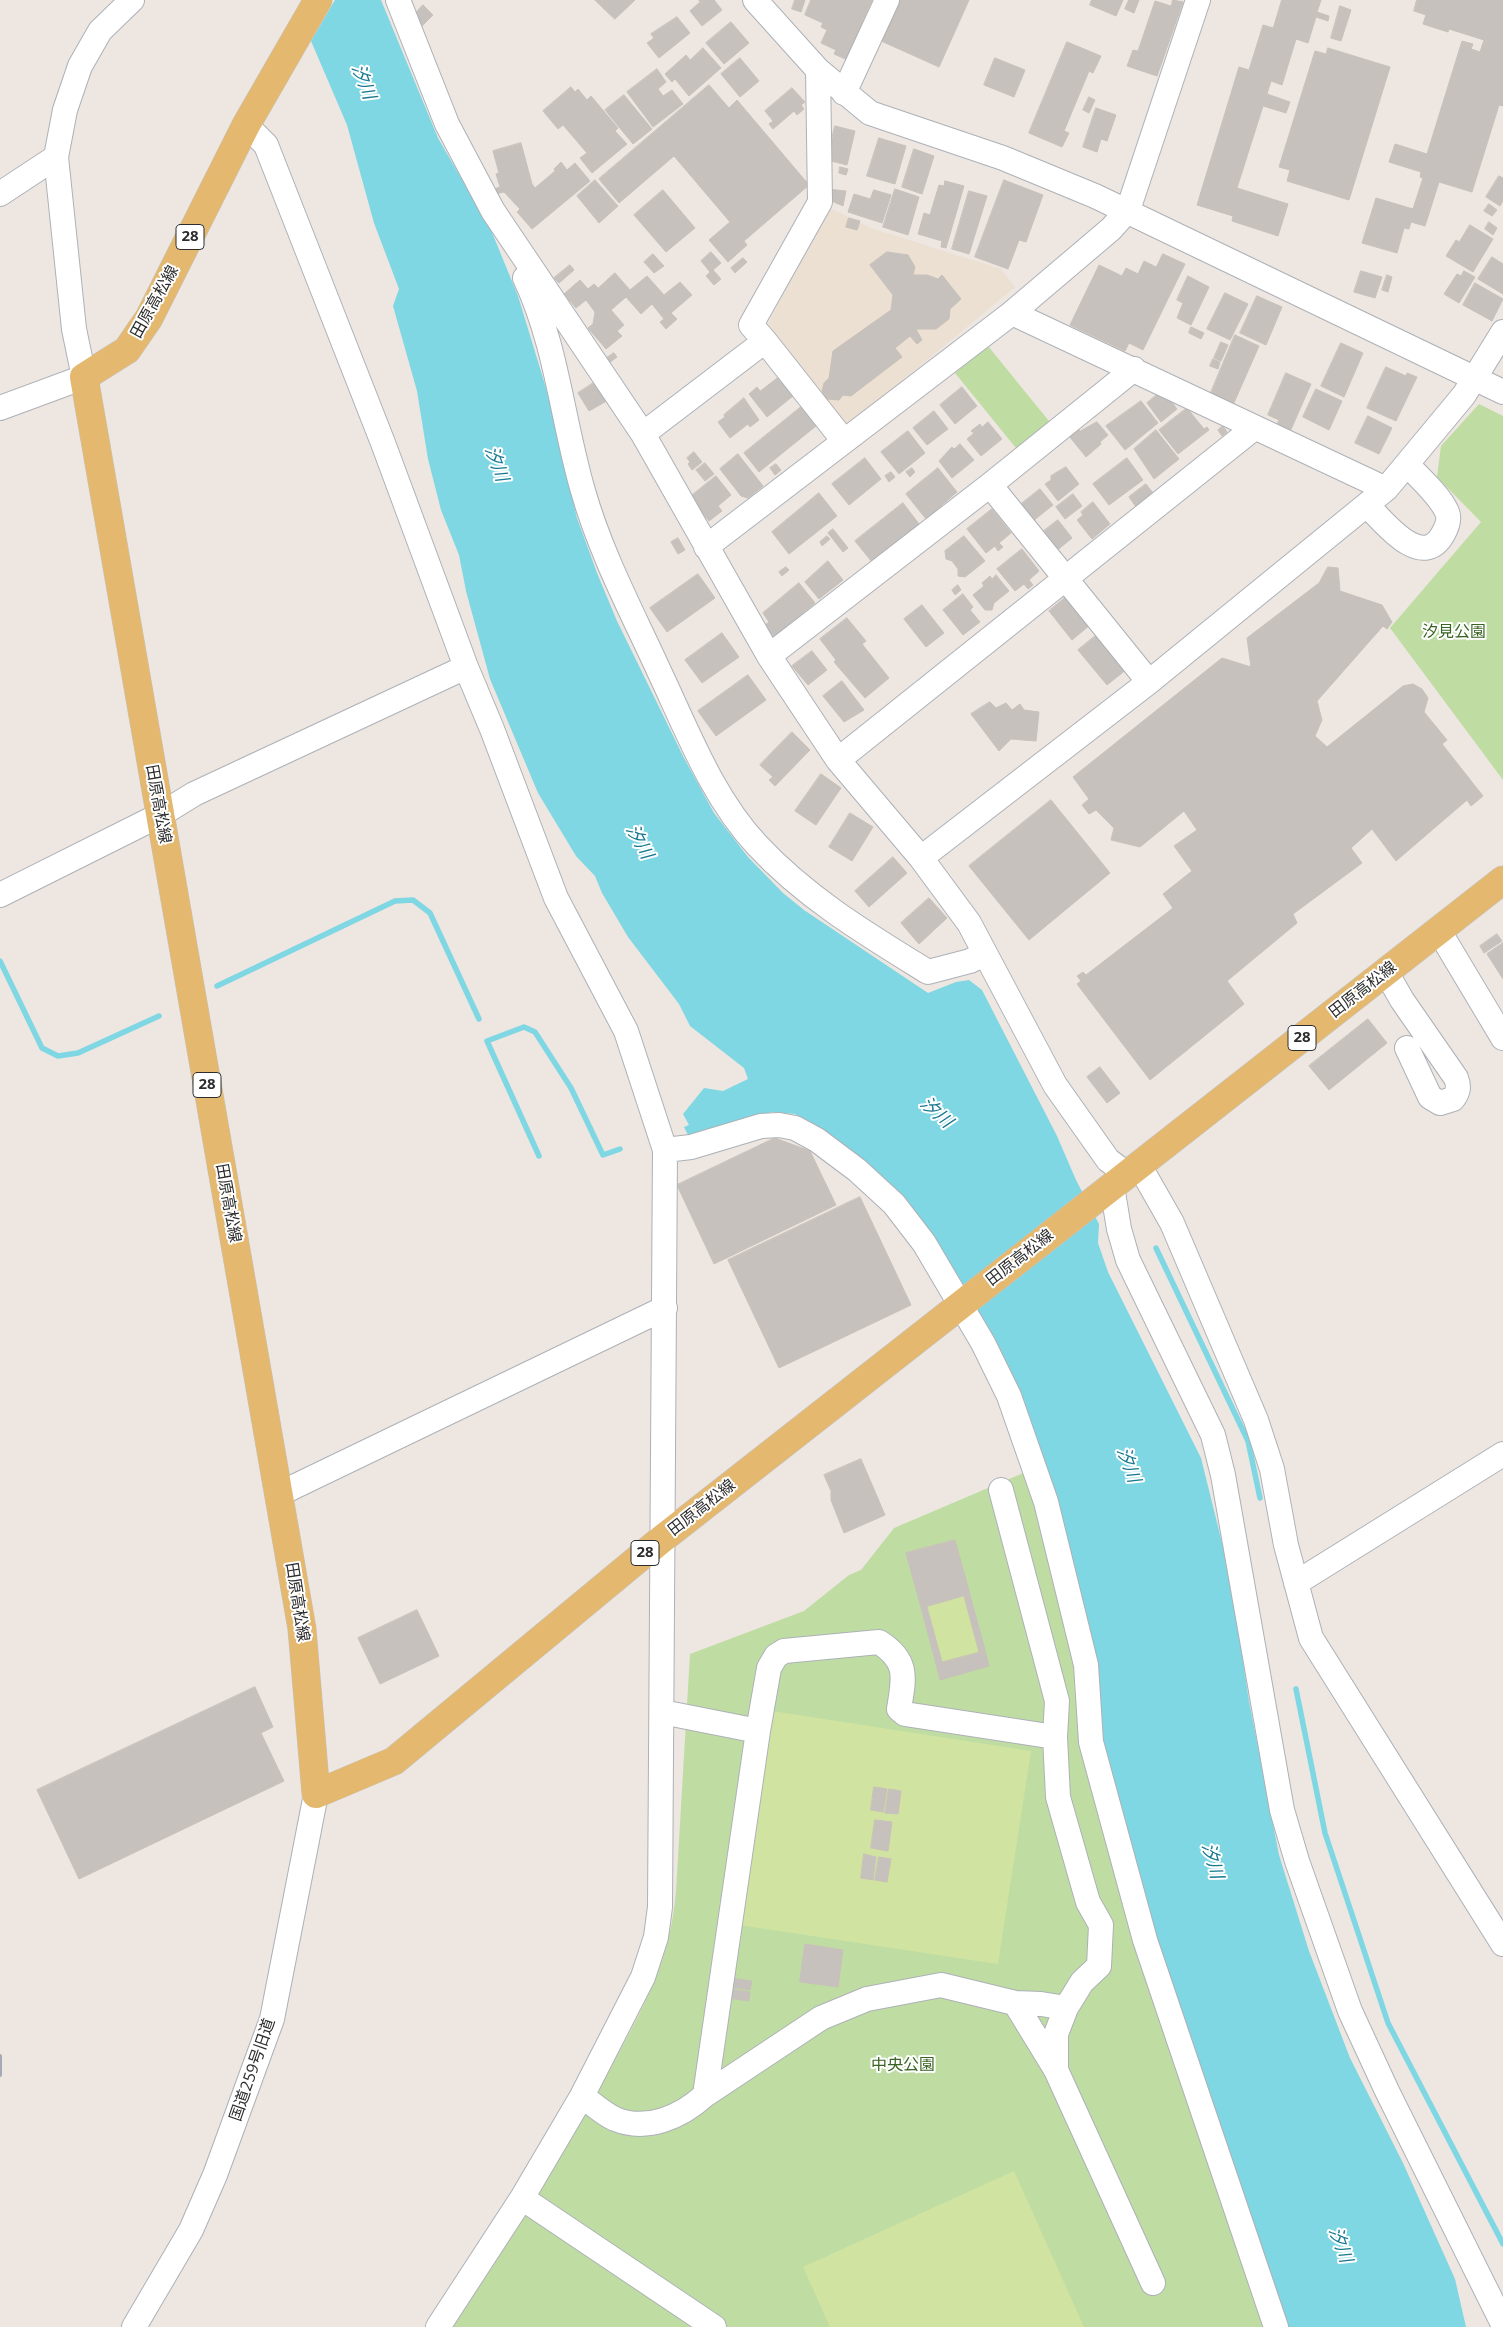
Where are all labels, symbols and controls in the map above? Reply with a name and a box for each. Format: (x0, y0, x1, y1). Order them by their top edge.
water label: 汐川 (346, 61, 380, 103)
road number: 28 (176, 224, 204, 250)
street label: 田原高松線 (127, 262, 183, 342)
water label: 汐川 (480, 443, 512, 485)
park label: 汐見公園 (1422, 622, 1486, 642)
street label: 田原高松線 (142, 763, 174, 845)
water label: 汐川 (621, 821, 657, 863)
street label: 田原高松線 (1326, 958, 1400, 1022)
road number: 28 (1288, 1026, 1316, 1050)
road number: 28 (193, 1072, 221, 1098)
water label: 汐川 (915, 1093, 957, 1133)
street label: 田原高松線 (212, 1162, 244, 1244)
street label: 田原高松線 (983, 1226, 1057, 1290)
water label: 汐川 (1112, 1444, 1144, 1486)
street label: 田原高松線 (665, 1476, 739, 1540)
road number: 28 (631, 1540, 659, 1566)
street label: 田原高松線 (281, 1561, 313, 1643)
water label: 汐川 (1197, 1841, 1227, 1881)
street label: 国道259号旧道 (226, 2016, 280, 2124)
park label: 中央公園 (871, 2055, 935, 2075)
water label: 汐川 (1324, 2224, 1356, 2266)

